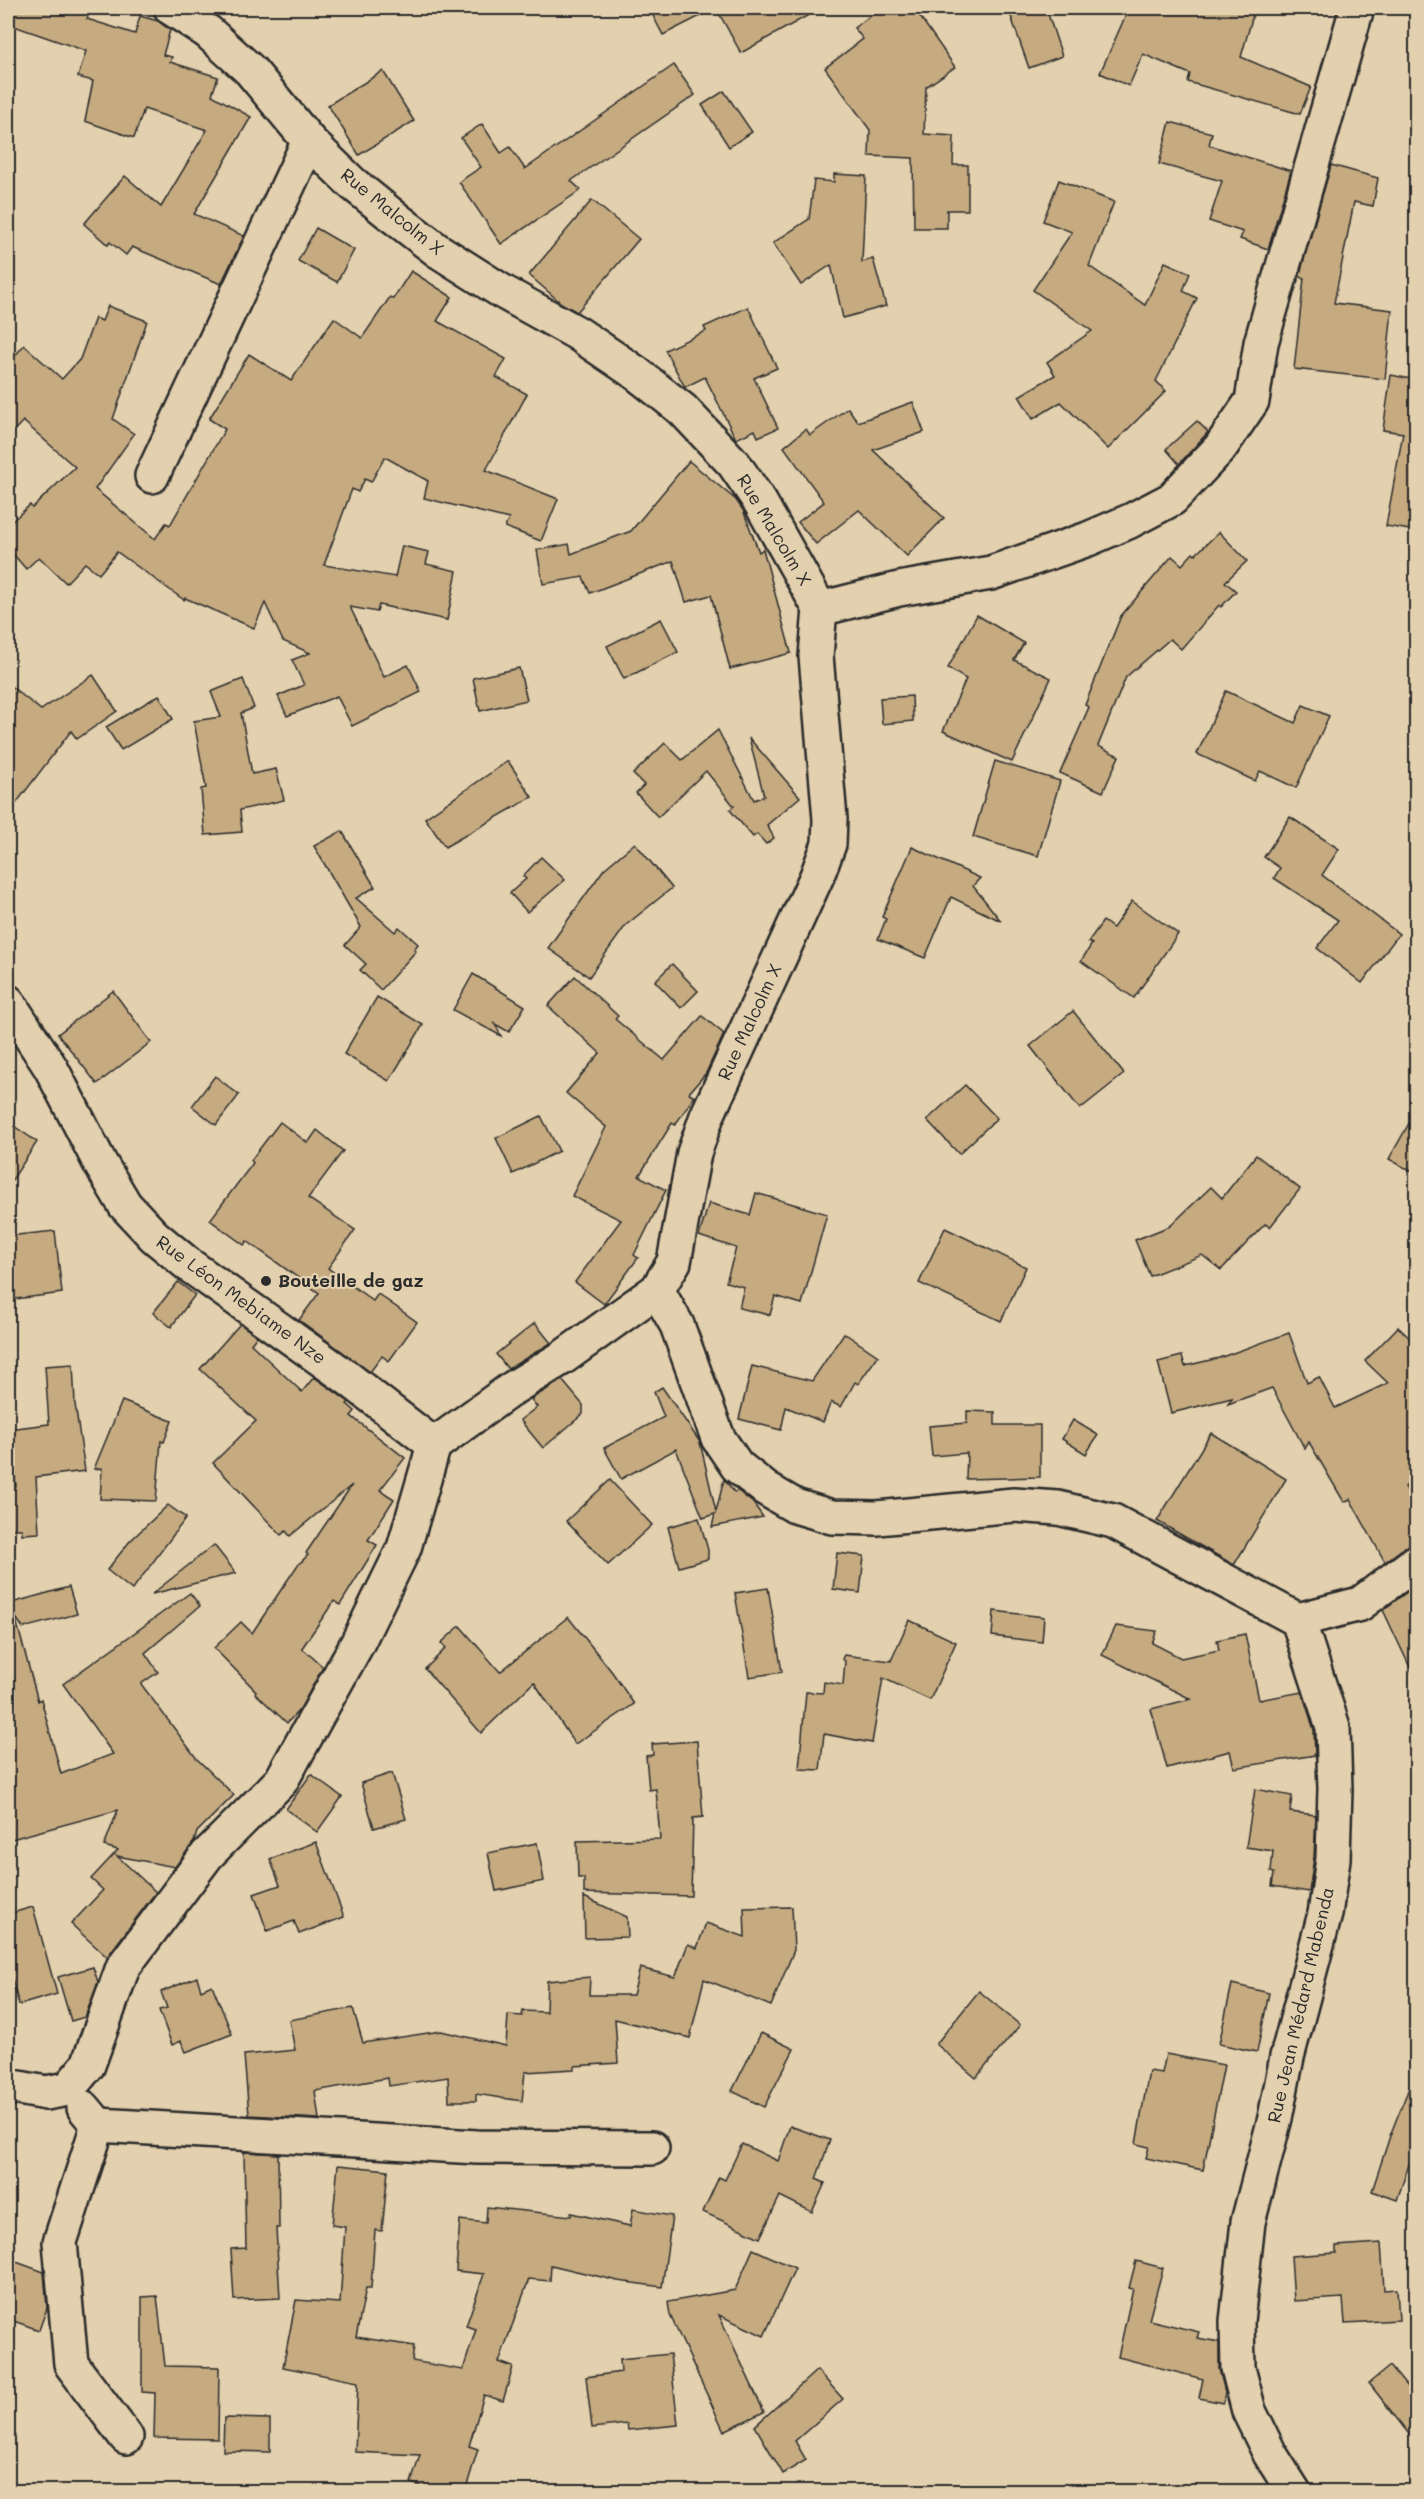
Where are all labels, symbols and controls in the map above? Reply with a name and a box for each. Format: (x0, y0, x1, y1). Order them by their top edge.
street label: Rue Malcolm X (336, 162, 449, 260)
street label: Rue Malcolm X (732, 469, 818, 590)
street label: Rue Malcolm X (712, 959, 787, 1084)
street label: Rue Léon Mebiame Nze (152, 1229, 331, 1369)
place label: Bouteille de gaz (278, 1268, 424, 1292)
marker: Bouteille de gaz (259, 1274, 273, 1288)
street label: Rue Jean Médard Mabenda (1261, 1884, 1339, 2125)

